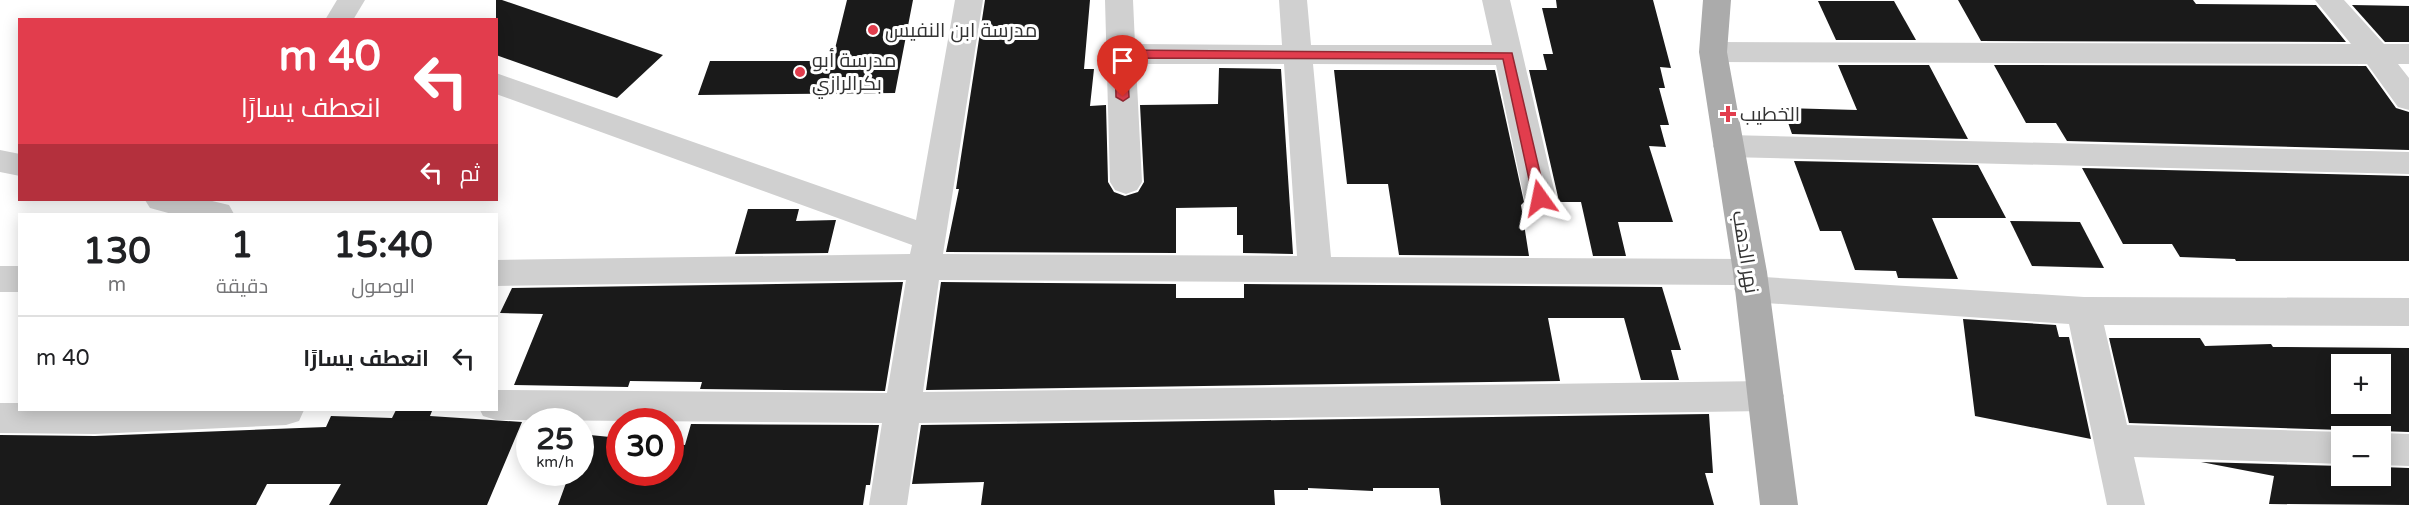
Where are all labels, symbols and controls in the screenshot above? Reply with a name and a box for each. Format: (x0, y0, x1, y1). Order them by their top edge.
place label: مدرسة ابن النفيس (885, 19, 1037, 43)
marker: مدرسة ابن النفيس (866, 23, 880, 37)
text: 40 m (279, 31, 381, 82)
pin (1097, 35, 1148, 97)
icon: left (402, 42, 480, 120)
icon: arrive (1106, 44, 1139, 77)
place label: مدرسة أبو بكرالرازي (812, 48, 896, 99)
marker: مدرسة أبو بكرالرازي (793, 65, 807, 79)
text: انعطف يسارًا (241, 92, 381, 125)
place label: الخطيب (1740, 103, 1800, 127)
marker: الخطيب (1721, 107, 1735, 121)
icon: left (415, 156, 448, 189)
text: ثم (460, 161, 480, 187)
position arrow (1508, 166, 1572, 230)
street label: نهر الدهب (1727, 209, 1763, 295)
text: 1 (231, 224, 253, 267)
text: 15:40 (333, 224, 433, 267)
text: 130 (83, 230, 151, 273)
text: m (108, 273, 126, 297)
text: دقيقة (216, 275, 268, 299)
text: الوصول (351, 275, 415, 299)
icon: left (447, 342, 480, 375)
text: 40 m (36, 345, 90, 371)
text: انعطف يسارًا (303, 346, 429, 372)
map controls (2331, 354, 2391, 486)
button: + (2331, 354, 2391, 414)
speed limit sign: 30 (606, 408, 684, 486)
text: 25 (536, 421, 574, 458)
button: − (2331, 426, 2391, 486)
text: km/h (536, 453, 574, 471)

